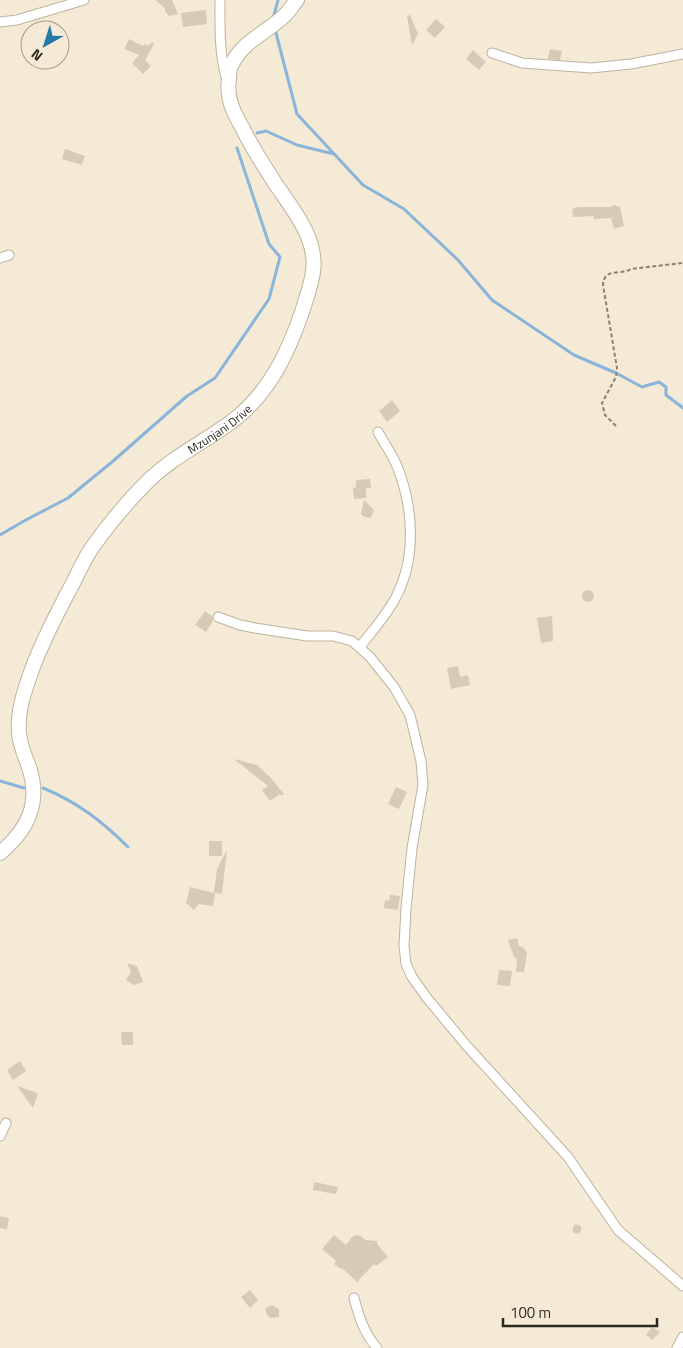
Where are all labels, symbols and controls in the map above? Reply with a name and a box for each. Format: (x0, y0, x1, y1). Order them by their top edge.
north arrow (20, 20, 70, 70)
text: N (26, 44, 47, 67)
street label: Mzunjani Drive (183, 399, 256, 458)
scale bar (503, 1296, 657, 1328)
text: 100 m (510, 1301, 551, 1324)

